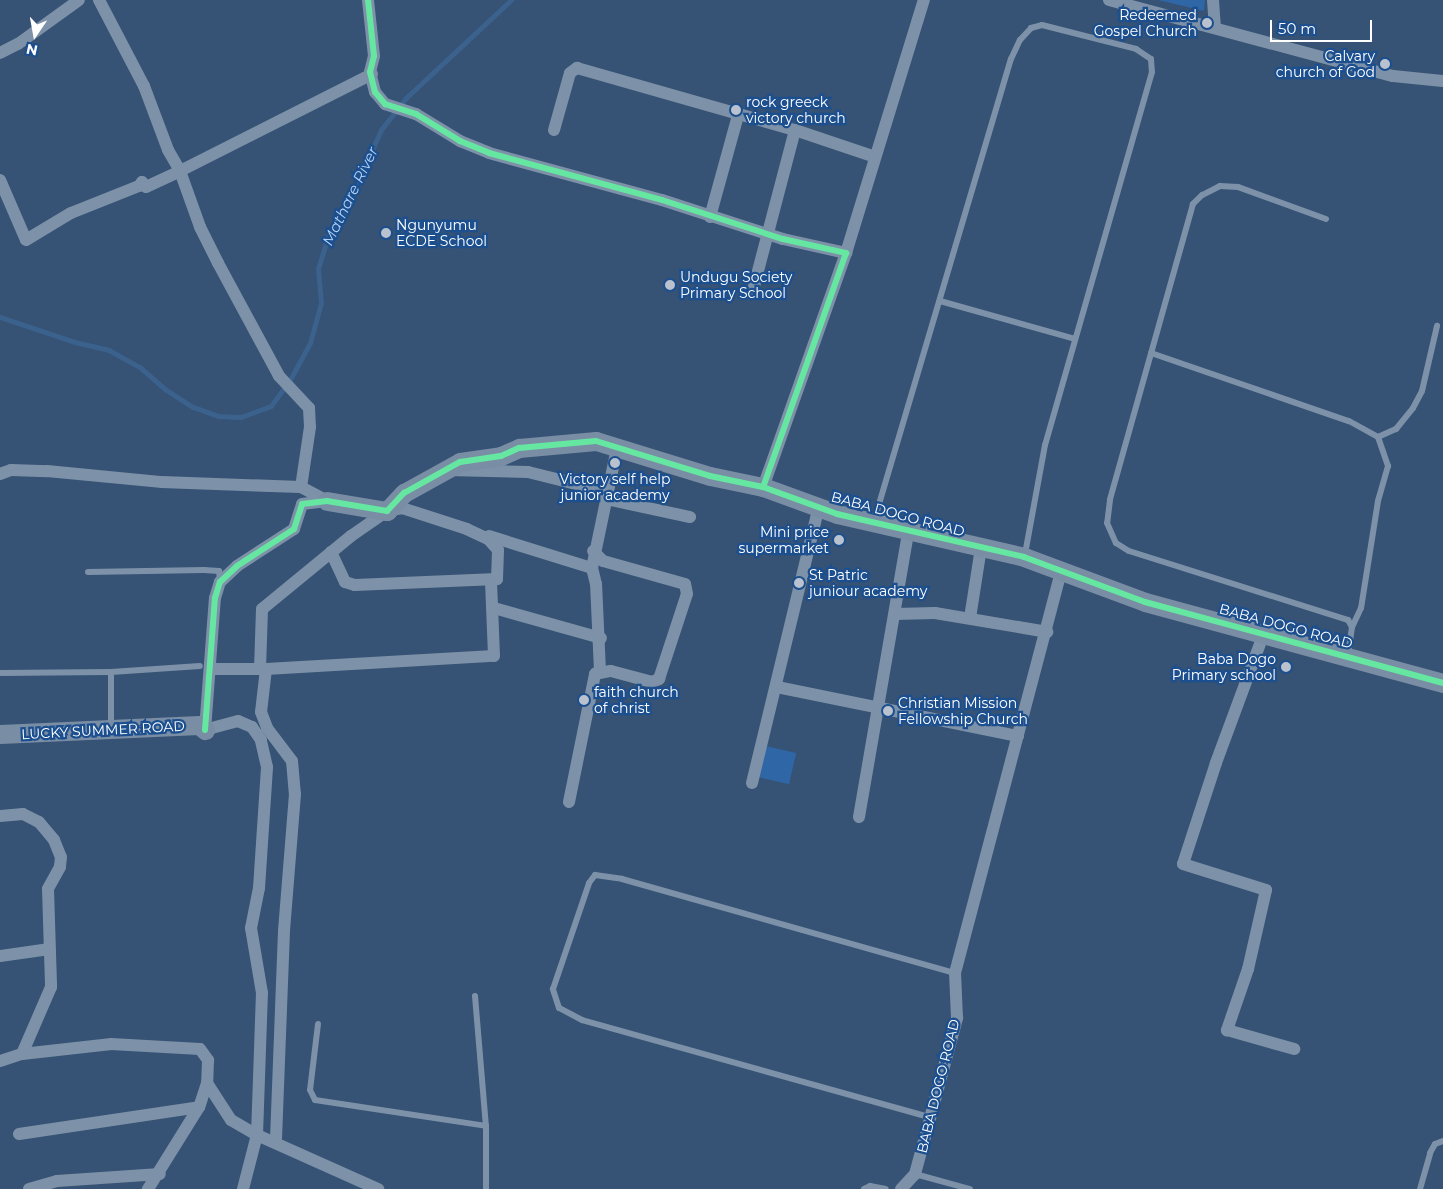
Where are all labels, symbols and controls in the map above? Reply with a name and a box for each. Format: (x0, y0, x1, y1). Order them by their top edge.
place label: Redeemed Gospel Church (1094, 7, 1197, 40)
north arrow (10, 10, 60, 60)
scale bar (1273, 10, 1376, 42)
marker: Redeemed Gospel Church (1201, 17, 1213, 29)
text: 50 m (1278, 19, 1316, 38)
text: N (24, 40, 39, 60)
place label: Calvary church of God (1276, 48, 1375, 80)
marker: Calvary church of God (1379, 58, 1391, 70)
place label: rock greeck victory church (746, 94, 846, 126)
marker: rock greeck victory church (730, 104, 742, 116)
water label: Mathare River (318, 144, 382, 248)
place label: Ngunyumu ECDE School (396, 217, 487, 250)
marker: Ngunyumu ECDE School (380, 227, 392, 239)
place label: Undugu Society Primary School (680, 269, 792, 302)
marker: Undugu Society Primary School (664, 279, 676, 291)
marker: Victory self help junior academy (609, 457, 621, 469)
place label: Victory self help junior academy (560, 471, 670, 504)
street label: BABA DOGO ROAD (829, 488, 967, 540)
place label: Mini price supermarket (738, 524, 829, 556)
marker: Mini price supermarket (833, 534, 845, 546)
place label: St Patric juniour academy (809, 567, 927, 600)
marker: St Patric juniour academy (793, 577, 805, 589)
street label: BABA DOGO ROAD (1217, 600, 1355, 652)
place label: Baba Dogo Primary school (1172, 651, 1276, 684)
marker: Baba Dogo Primary school (1280, 661, 1292, 673)
place label: faith church of christ (594, 684, 679, 716)
marker: faith church of christ (578, 694, 590, 706)
place label: Christian Mission Fellowship Church (898, 695, 1028, 728)
marker: Christian Mission Fellowship Church (882, 705, 894, 717)
street label: LUCKY SUMMER ROAD (21, 717, 185, 743)
street label: BABA DOGO ROAD (913, 1017, 963, 1155)

